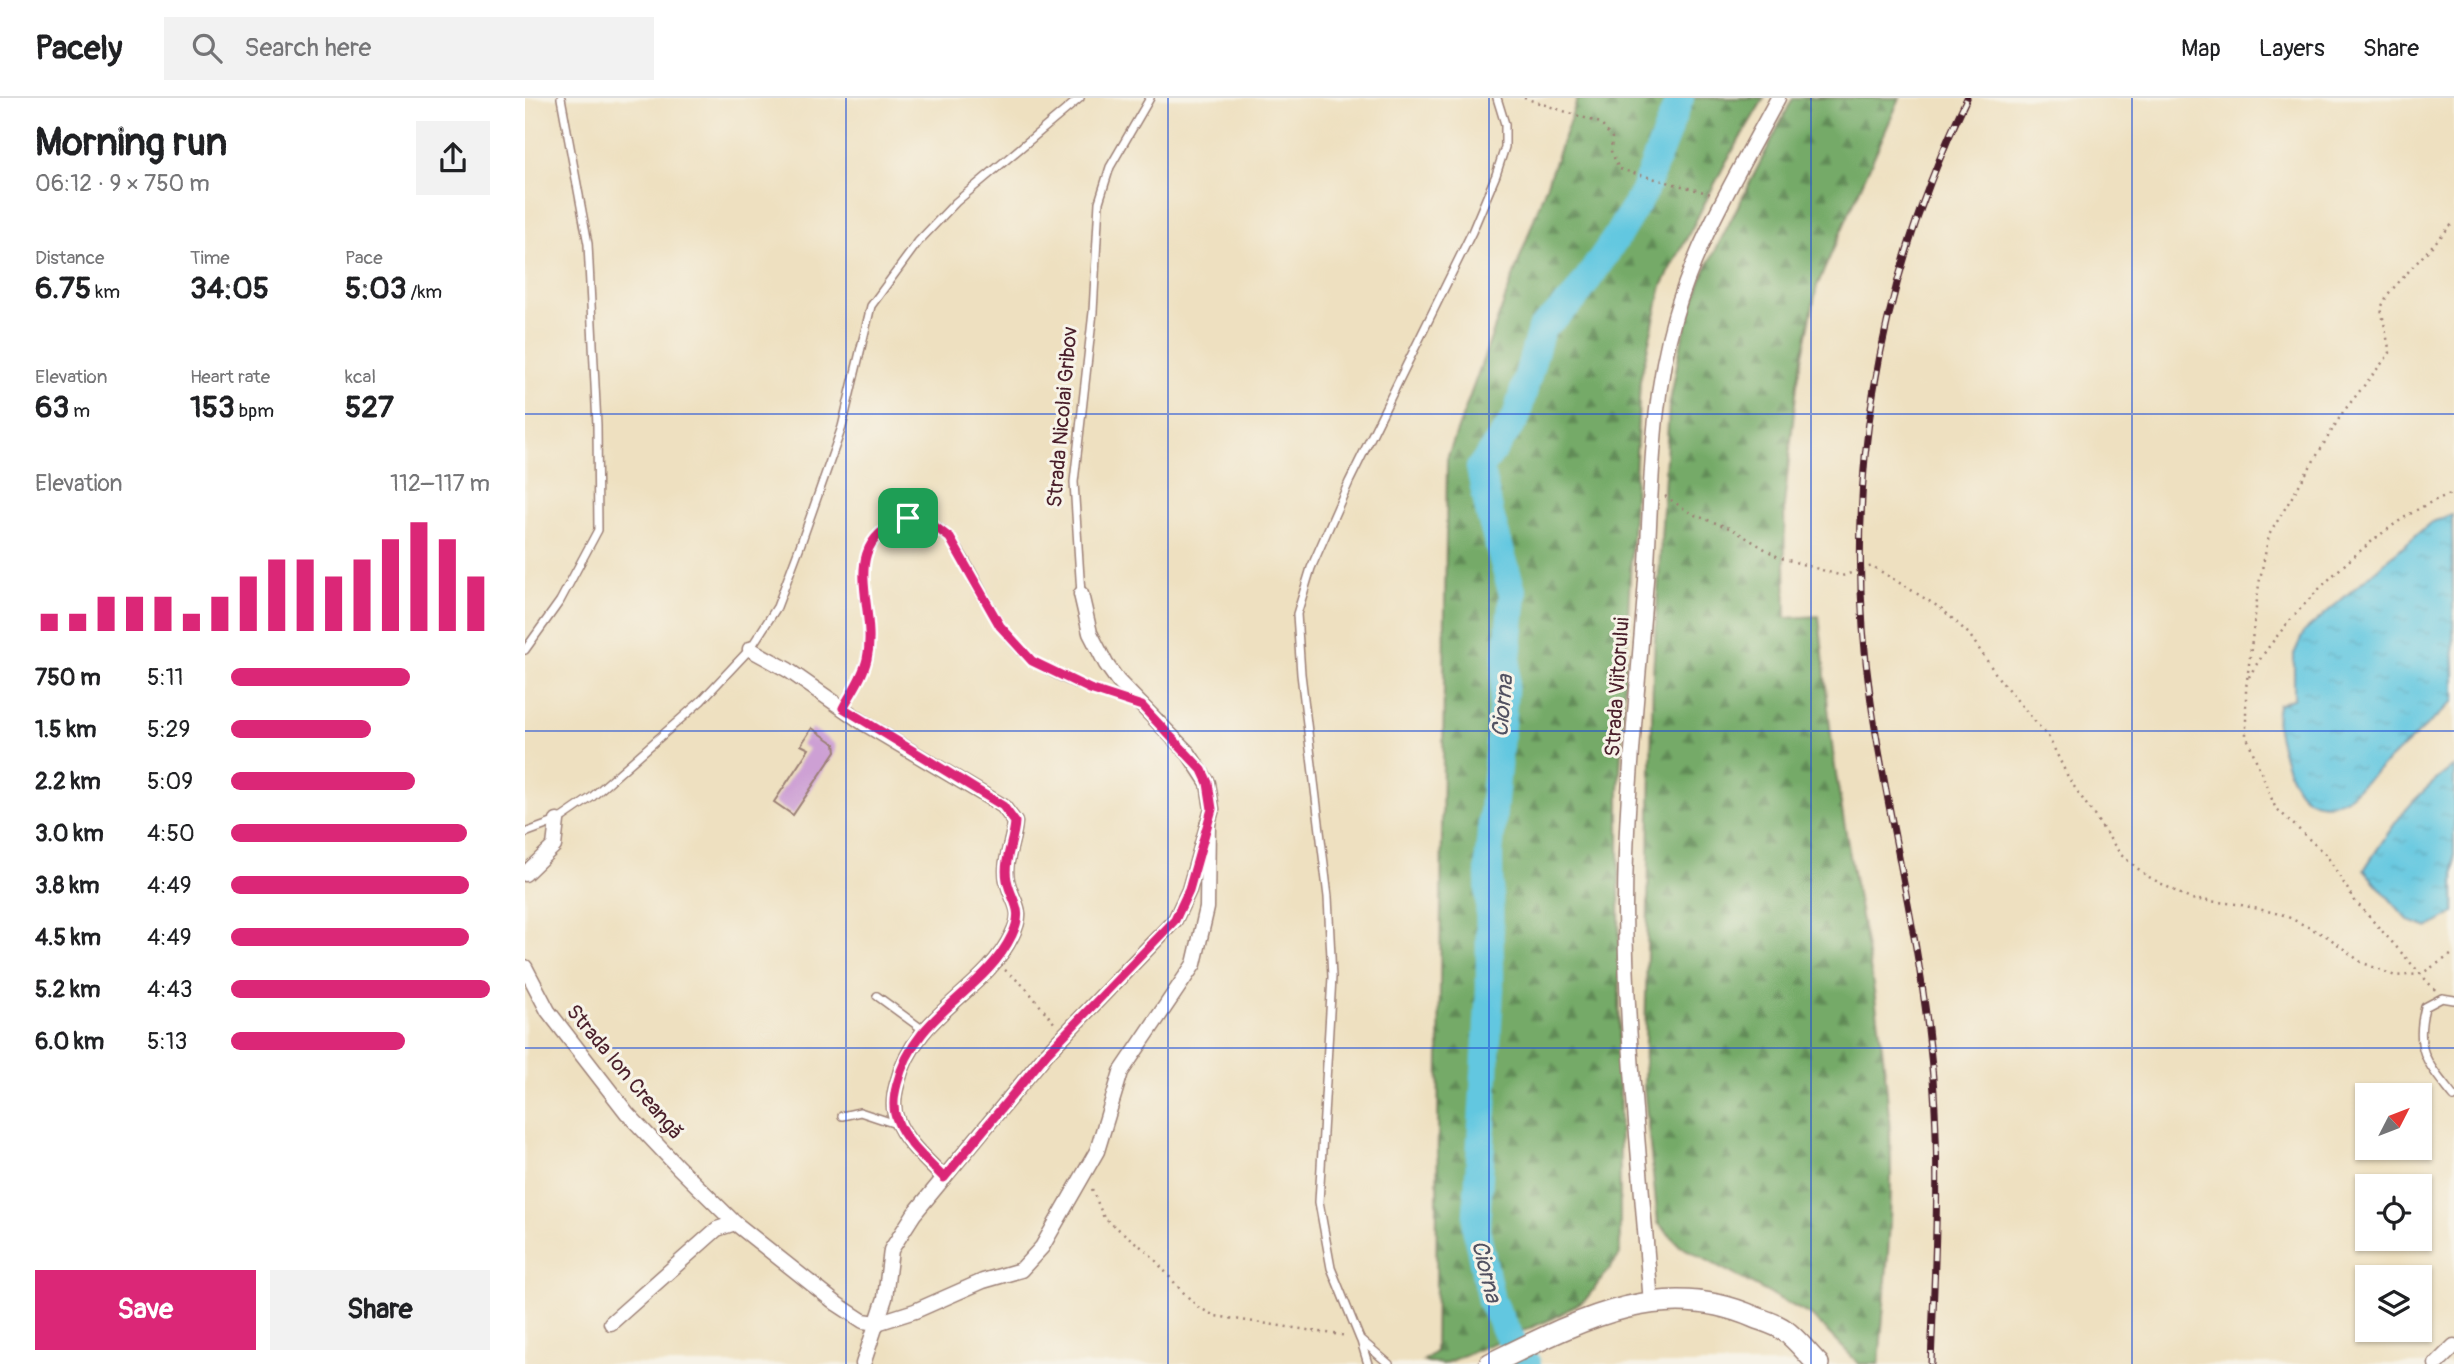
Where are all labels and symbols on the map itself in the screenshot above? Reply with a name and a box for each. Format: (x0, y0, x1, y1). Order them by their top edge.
street label: Strada Nicolai Gribov (1041, 325, 1084, 509)
pin (878, 488, 938, 548)
street label: Strada Viitorului (1599, 616, 1636, 758)
water label: Ciorna (1485, 672, 1520, 738)
street label: Strada Ion Creangă (560, 999, 689, 1146)
north arrow (2355, 1083, 2433, 1160)
water label: Ciorna (1465, 1237, 1508, 1306)

